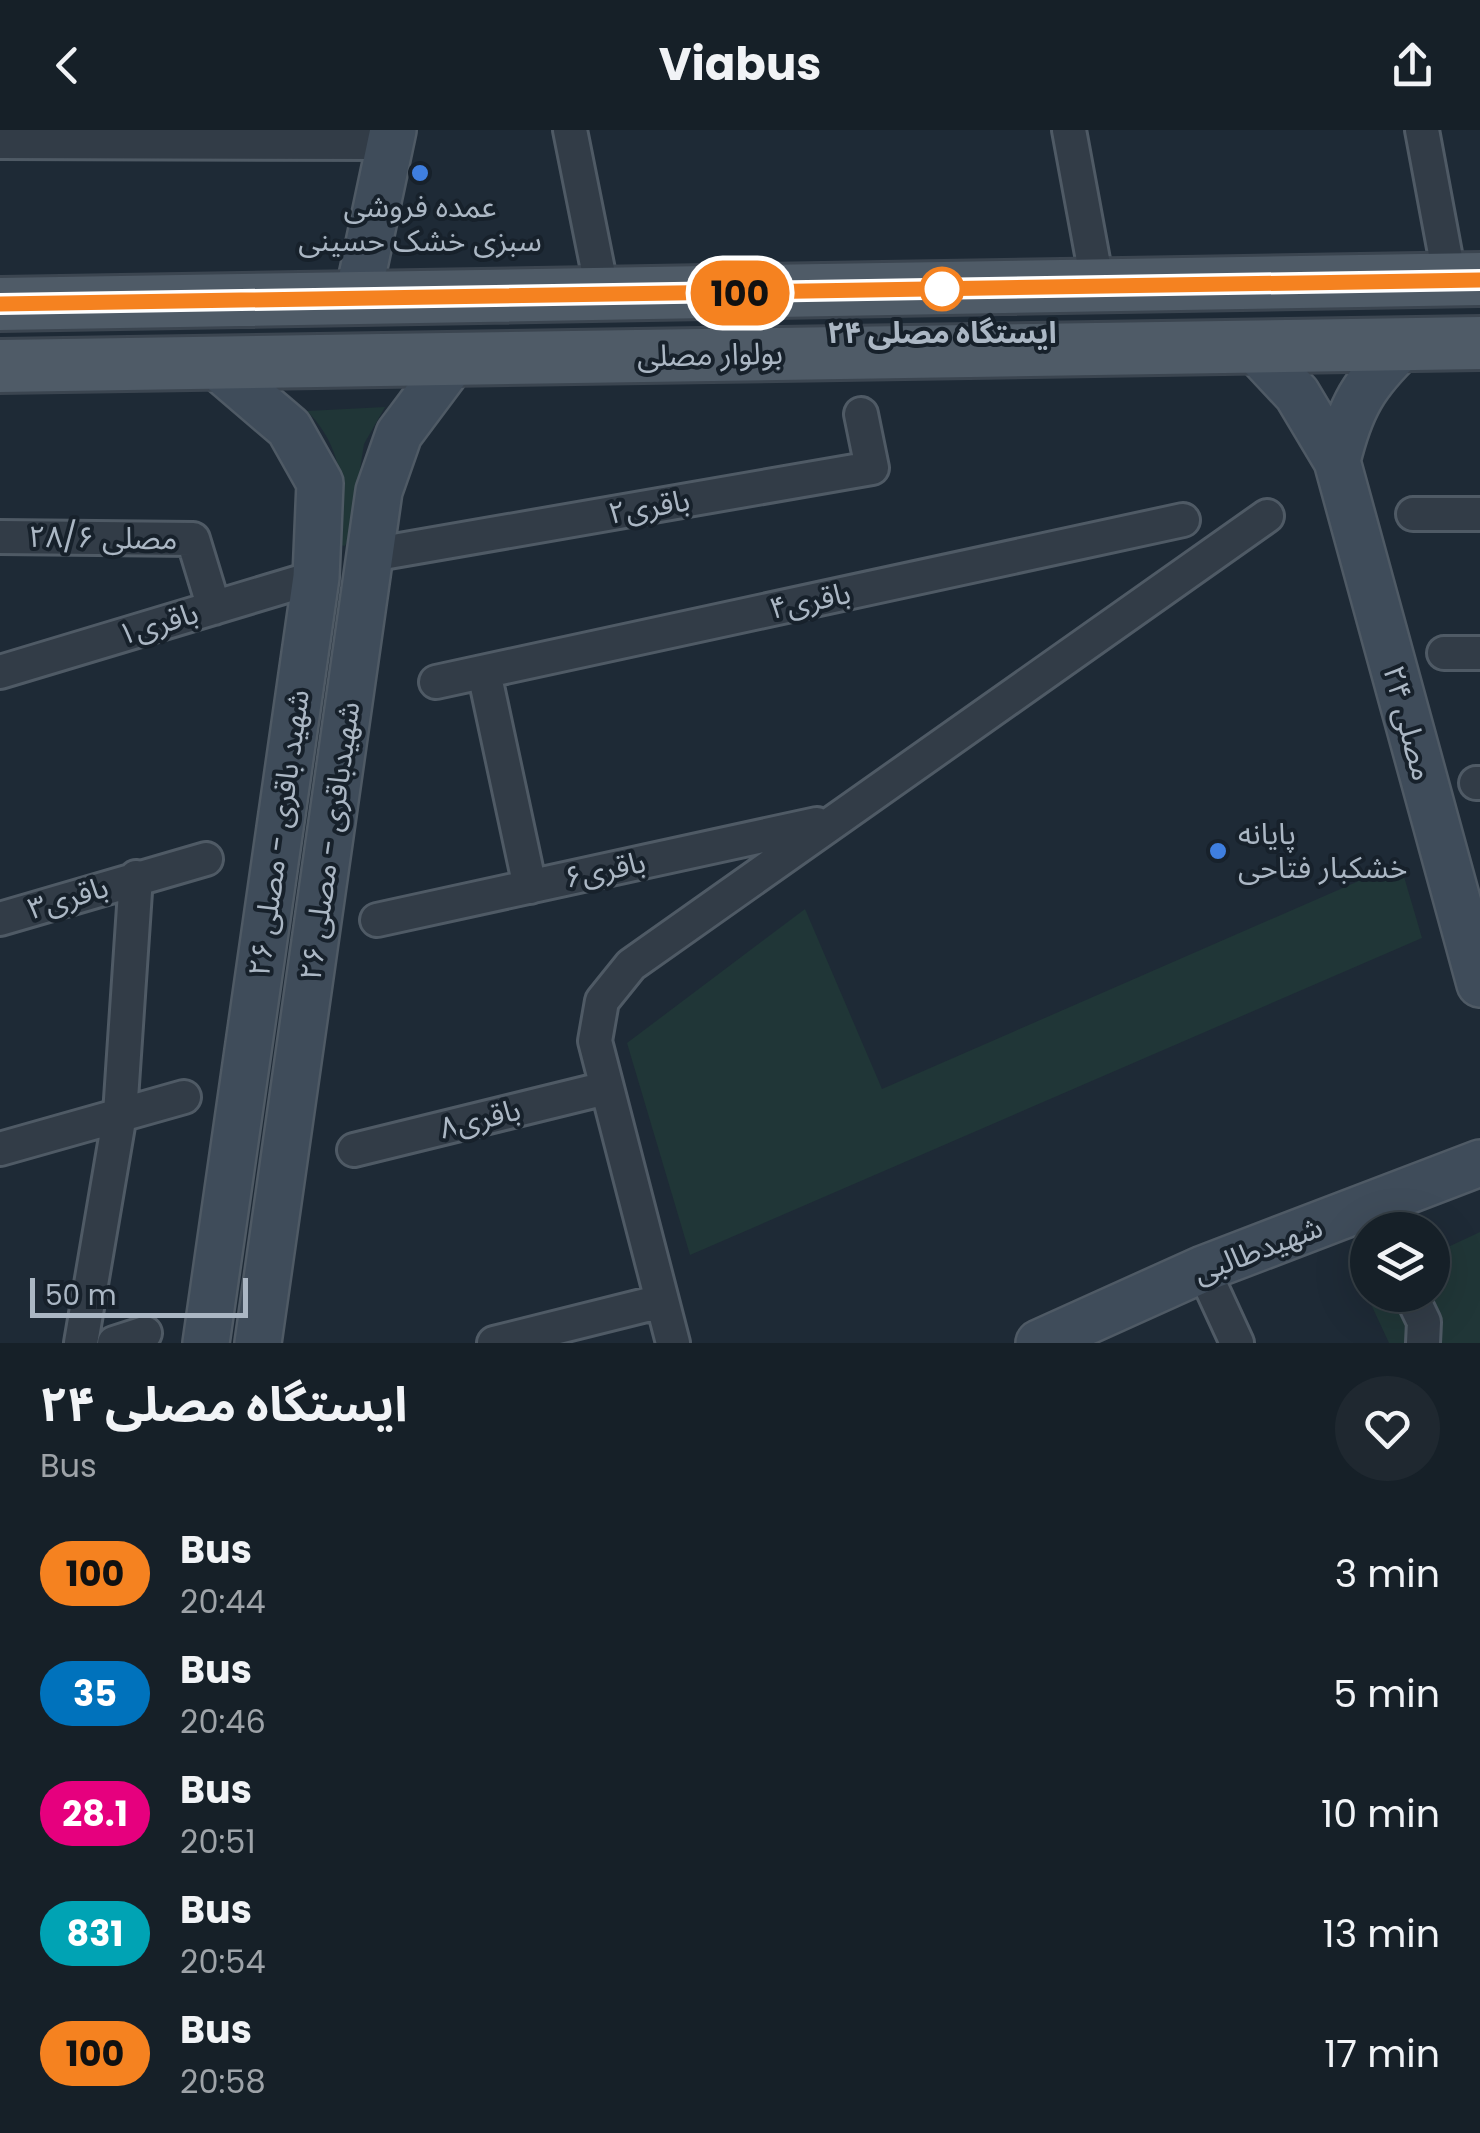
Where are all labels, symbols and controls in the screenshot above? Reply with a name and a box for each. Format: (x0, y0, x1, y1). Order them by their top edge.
text: Viabus (659, 33, 821, 96)
icon: back (40, 38, 95, 93)
icon: share (1385, 38, 1440, 93)
marker: عمده فروشی سبزی خشک حسینی (409, 162, 431, 184)
place label: عمده فروشی سبزی خشک حسینی (298, 185, 542, 262)
line badge: 100 (682, 260, 798, 326)
marker: ایستگاه مصلی ۲۴ (921, 268, 963, 310)
text: 100 (711, 269, 769, 318)
place label: ایستگاه مصلی ۲۴ (827, 311, 1057, 354)
street label: بولوار مصلی (637, 332, 783, 377)
street label: باقری۲ (605, 478, 693, 535)
street label: مصلی ۲۸/۶ (28, 515, 178, 560)
street label: باقری۴ (765, 571, 855, 630)
street label: باقری۱ (112, 591, 203, 656)
street label: مصلی ۲۴ (1372, 660, 1444, 785)
street label: شهید باقری - مصلی ۲۶ (237, 687, 320, 979)
street label: شهیدباقری - مصلی ۲۶ (289, 699, 370, 983)
place label: پایانه خشکبار فتاحی (1238, 812, 1408, 889)
street label: باقری۶ (560, 840, 650, 899)
marker: پایانه خشکبار فتاحی (1207, 840, 1229, 862)
street label: باقری۳ (22, 865, 113, 930)
street label: باقری۸ (435, 1088, 525, 1149)
street label: شهیدطالبی (1187, 1205, 1329, 1294)
map controls (1350, 1212, 1450, 1312)
button: layers (1350, 1212, 1450, 1312)
scale bar (30, 1273, 248, 1318)
text: 50 m (45, 1276, 116, 1315)
text: ایستگاه مصلی ۲۴ (40, 1371, 407, 1438)
button: heart (1335, 1376, 1440, 1481)
text: Bus (40, 1443, 97, 1488)
text: Bus (180, 1523, 252, 1576)
text: 3 min (1335, 1547, 1440, 1600)
text: 100 (66, 1549, 124, 1598)
text: 20:44 (180, 1579, 266, 1624)
text: Bus (180, 1643, 252, 1696)
text: 5 min (1333, 1667, 1440, 1720)
text: 35 (73, 1669, 117, 1718)
text: 20:46 (180, 1699, 266, 1744)
text: Bus (180, 1763, 252, 1816)
text: 10 min (1321, 1787, 1440, 1840)
text: 28.1 (62, 1789, 128, 1838)
text: 20:51 (180, 1819, 256, 1864)
text: Bus (180, 1883, 252, 1936)
text: 13 min (1323, 1907, 1440, 1960)
text: 831 (66, 1909, 124, 1958)
text: 20:54 (180, 1939, 266, 1984)
text: Bus (180, 2003, 252, 2056)
text: 17 min (1324, 2027, 1440, 2080)
text: 100 (66, 2029, 124, 2078)
text: 20:58 (180, 2059, 266, 2104)

